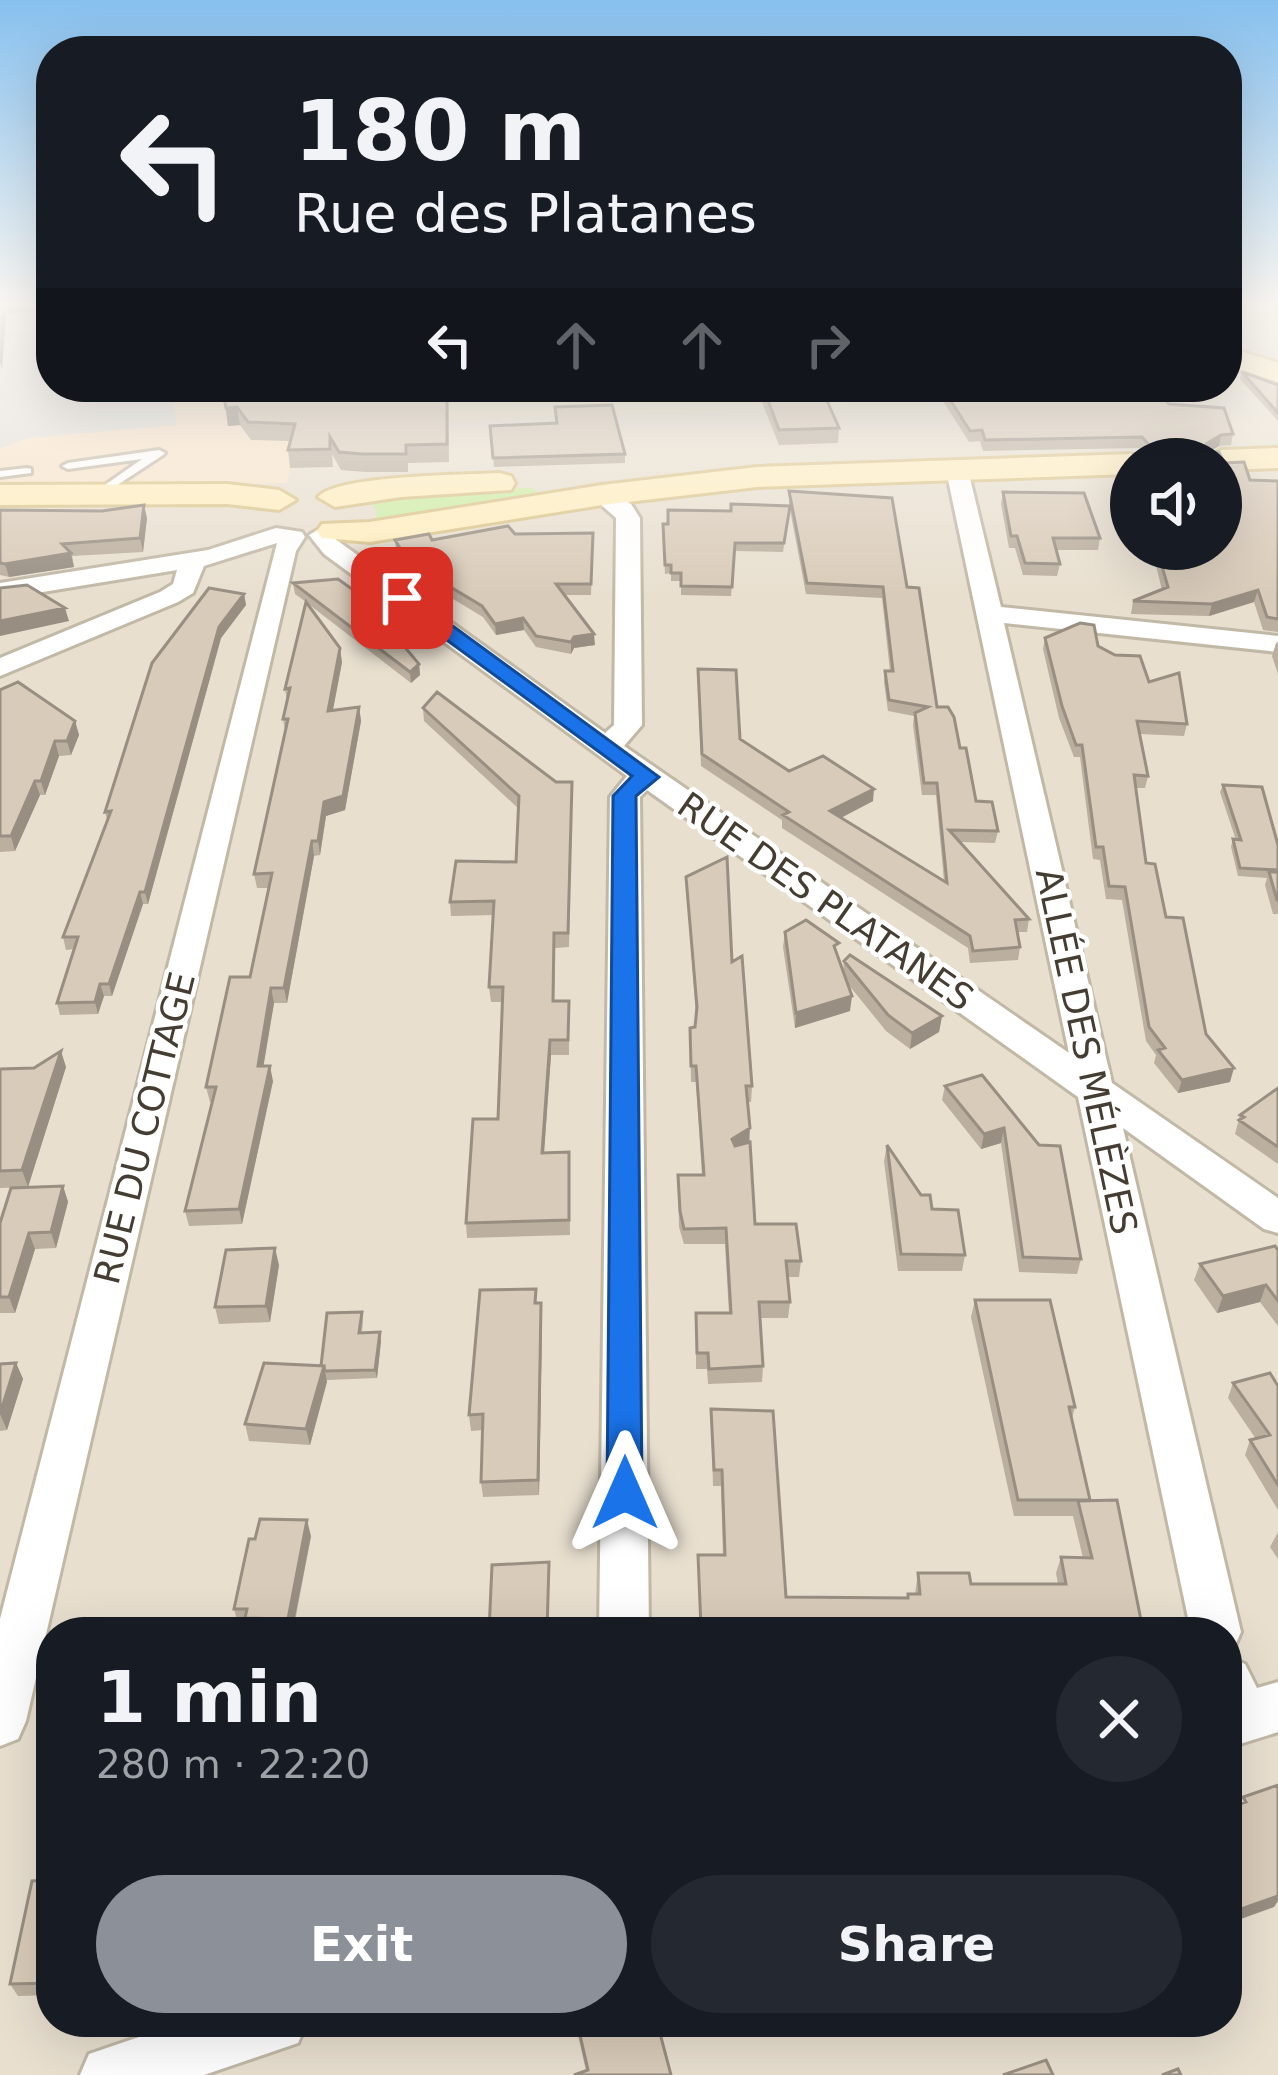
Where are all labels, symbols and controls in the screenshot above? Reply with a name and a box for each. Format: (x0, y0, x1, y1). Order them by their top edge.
text: 180 m (294, 82, 586, 180)
icon: left (96, 84, 252, 240)
text: Rue des Platanes (294, 182, 757, 245)
icon: left (417, 312, 483, 378)
icon: ahead (543, 312, 609, 378)
icon: ahead (669, 312, 735, 378)
icon: right (795, 312, 861, 378)
map controls (1110, 438, 1242, 570)
button: sound (1110, 438, 1242, 570)
pin (351, 547, 453, 649)
icon: arrive (369, 565, 435, 631)
street label: RUE DES PLATANES (670, 784, 981, 1019)
street label: ALLÉE DES MÉLÈZES (1028, 864, 1145, 1238)
street label: RUE DU COTTAGE (86, 968, 203, 1288)
position arrow (562, 1430, 688, 1556)
text: 1 min (96, 1655, 322, 1739)
button: close (1056, 1656, 1182, 1782)
text: 280 m · 22:20 (96, 1742, 370, 1787)
button: Exit (96, 1875, 627, 2013)
button: Share (651, 1875, 1182, 2013)

